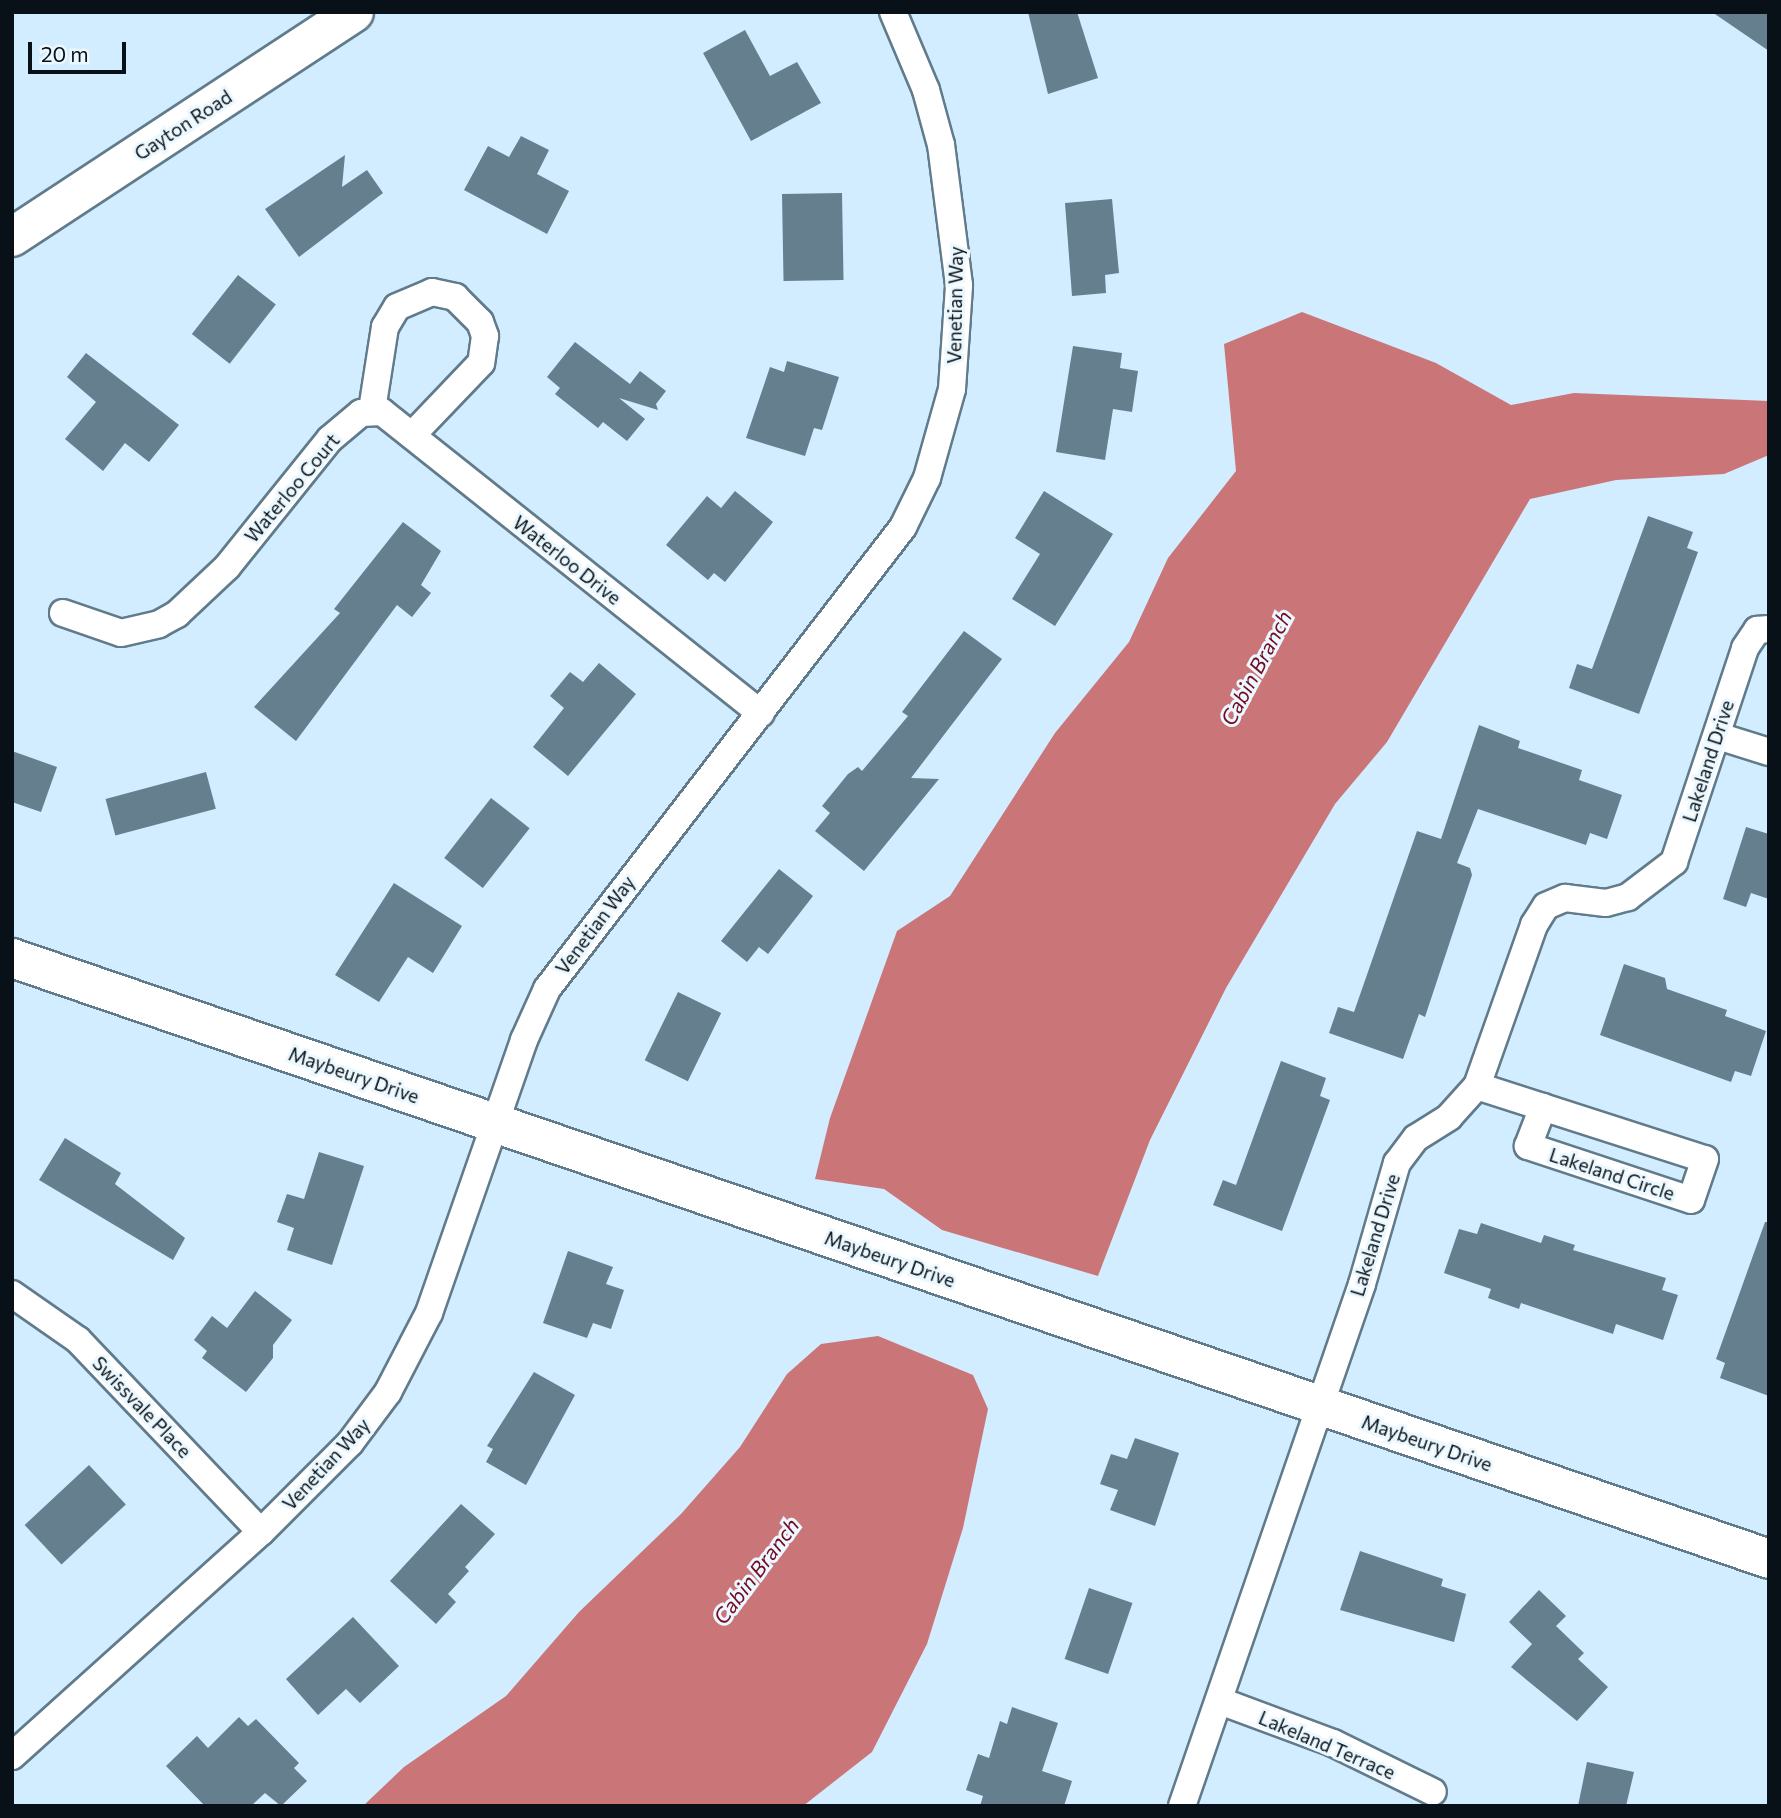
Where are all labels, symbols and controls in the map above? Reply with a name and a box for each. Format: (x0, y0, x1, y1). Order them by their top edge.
scale bar (32, 28, 130, 72)
text: 20 m (41, 41, 89, 66)
street label: Gayton Road (130, 85, 236, 165)
street label: Venetian Way (943, 246, 967, 364)
street label: Waterloo Court (240, 429, 344, 547)
street label: Waterloo Drive (509, 511, 625, 609)
water label: Cabin Branch (1215, 606, 1297, 730)
street label: Lakeland Drive (1678, 697, 1738, 825)
street label: Venetian Way (551, 871, 639, 979)
street label: Maybeury Drive (286, 1042, 422, 1108)
street label: Lakeland Circle (1546, 1143, 1678, 1205)
street label: Lakeland Drive (1346, 1171, 1404, 1299)
street label: Maybeury Drive (822, 1226, 958, 1292)
street label: Swissvale Place (88, 1352, 196, 1462)
street label: Maybeury Drive (1359, 1410, 1495, 1476)
street label: Venetian Way (278, 1413, 374, 1515)
water label: Cabin Branch (708, 1513, 804, 1629)
street label: Lakeland Terrace (1255, 1706, 1399, 1784)

